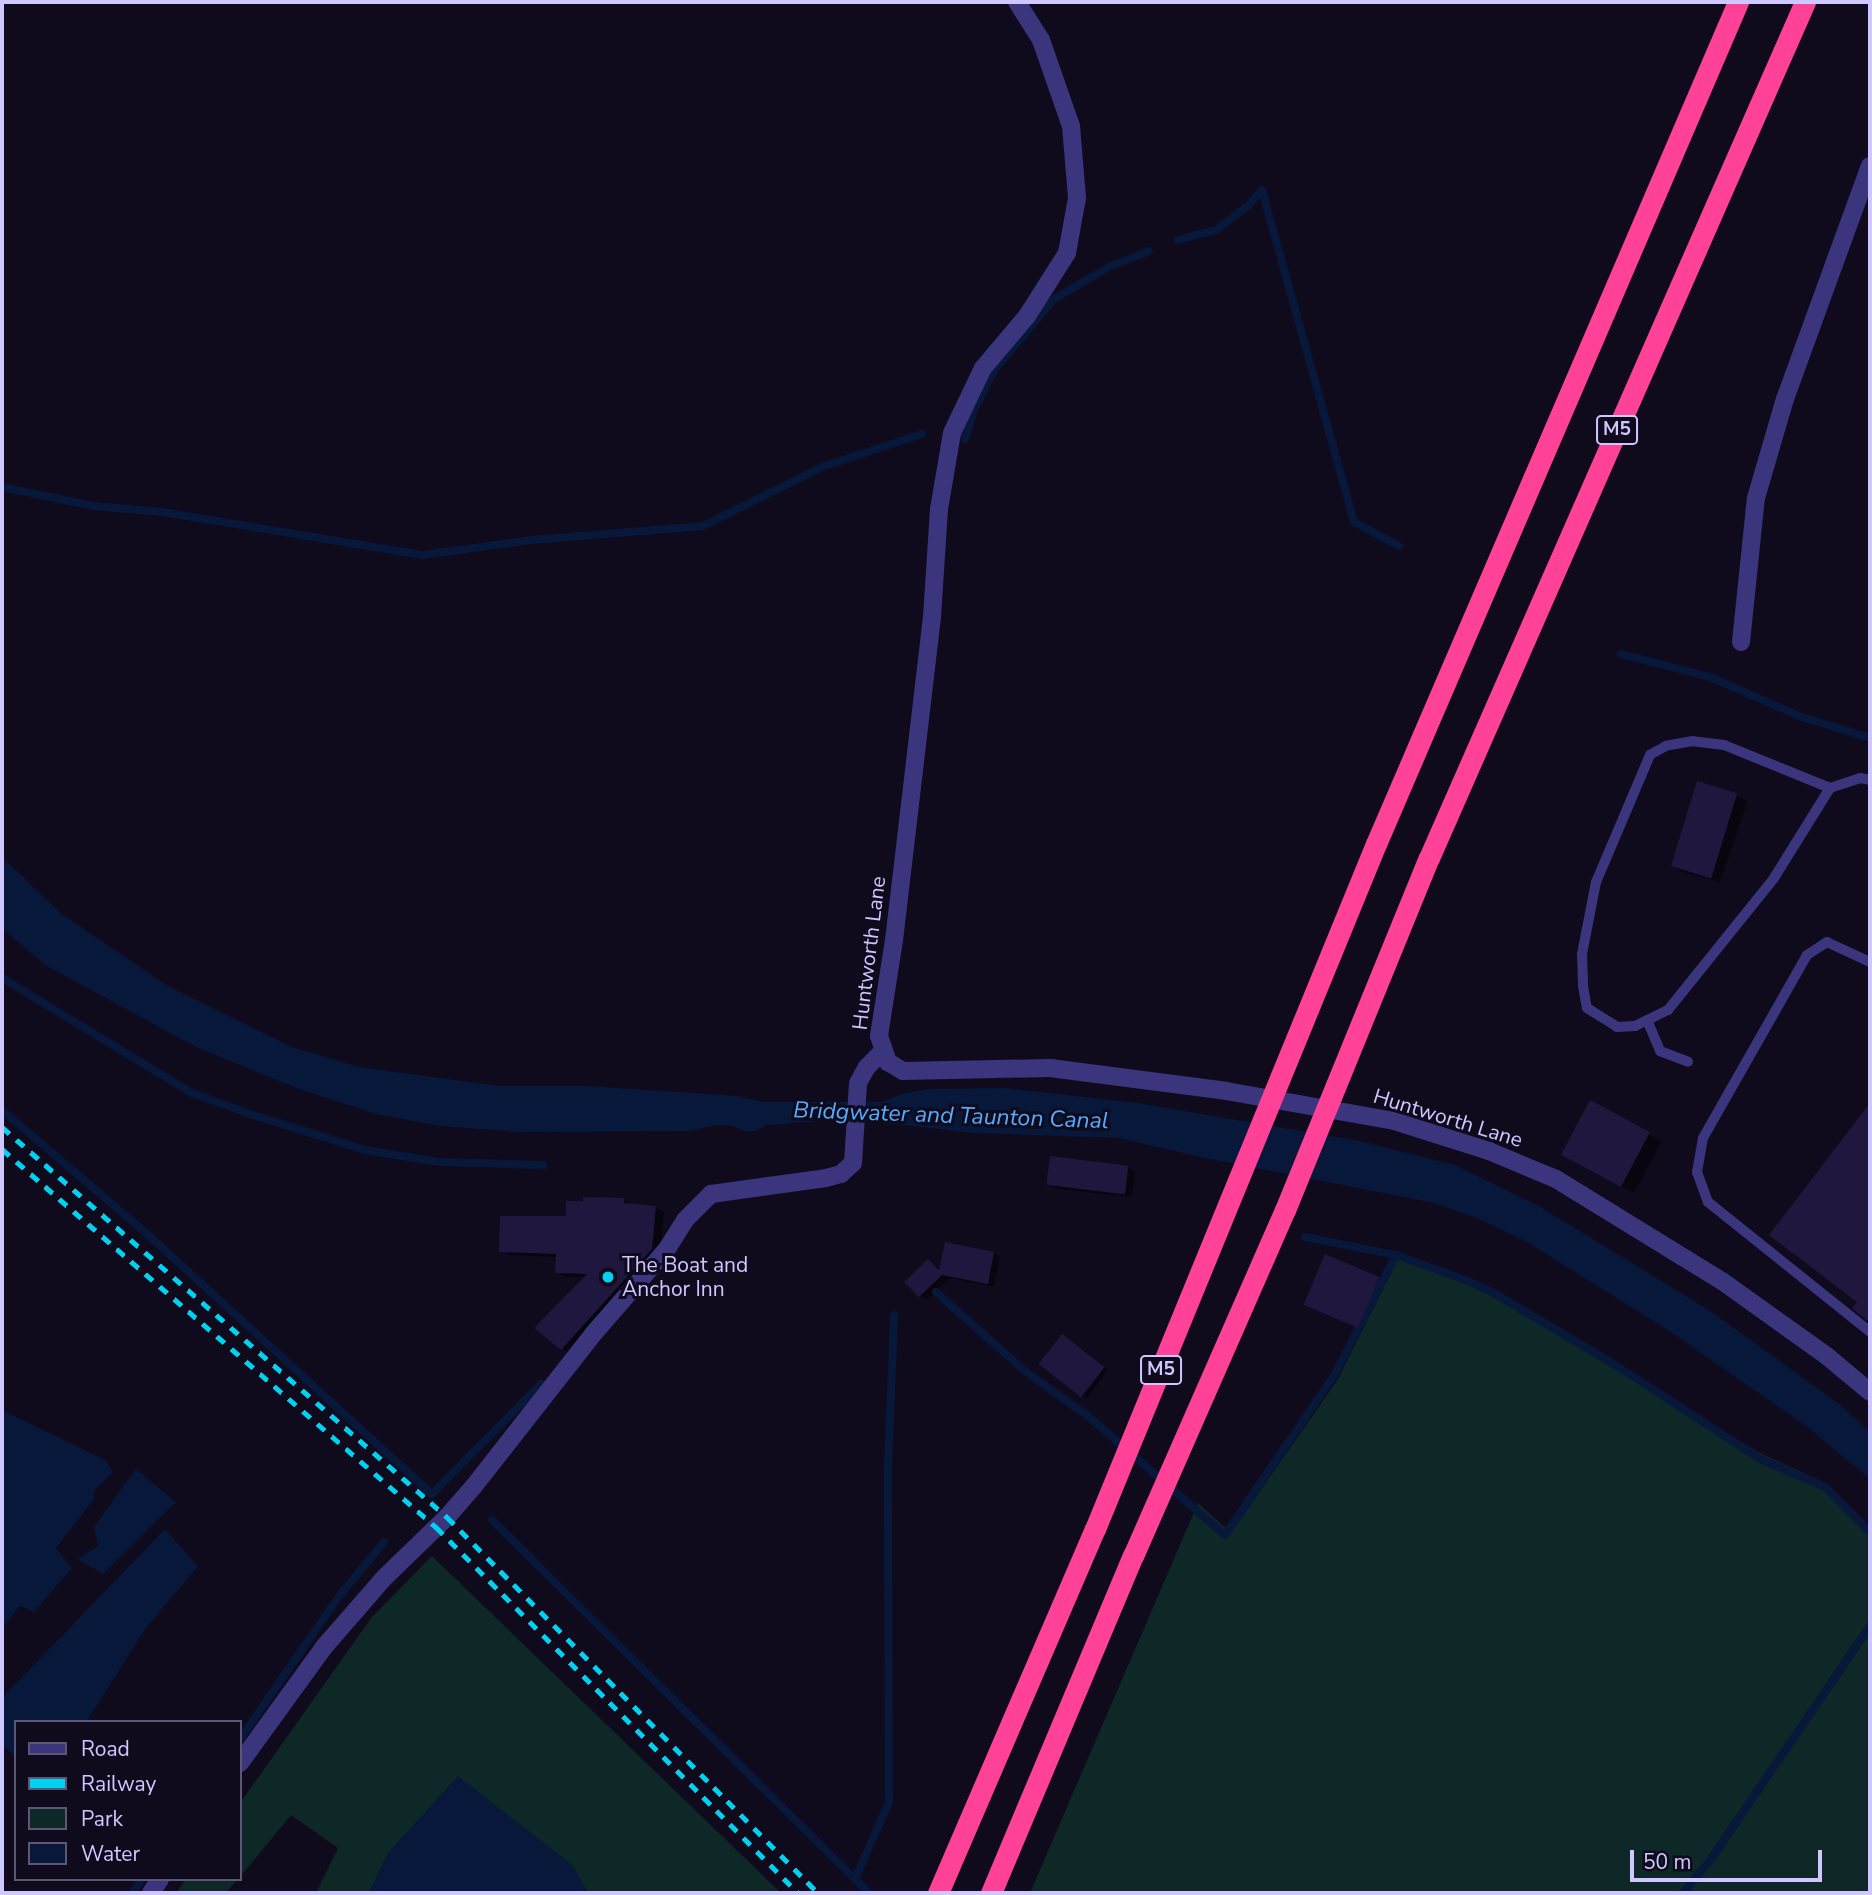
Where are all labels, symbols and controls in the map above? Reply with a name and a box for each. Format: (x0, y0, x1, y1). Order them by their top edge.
road number: M5 (1596, 414, 1638, 446)
street label: Huntworth Lane (847, 875, 891, 1031)
street label: Huntworth Lane (1370, 1083, 1526, 1153)
water label: Bridgwater and Taunton Canal (793, 1097, 1109, 1135)
place label: The Boat and Anchor Inn (622, 1252, 748, 1302)
marker: The Boat and Anchor Inn (600, 1269, 616, 1285)
road number: M5 (1140, 1354, 1182, 1386)
legend (14, 1720, 242, 1881)
text: Road (81, 1735, 130, 1763)
text: Railway (81, 1770, 156, 1798)
text: Park (81, 1805, 123, 1833)
scale bar (1634, 1836, 1826, 1880)
text: Water (81, 1840, 140, 1868)
text: 50 m (1643, 1848, 1692, 1876)

